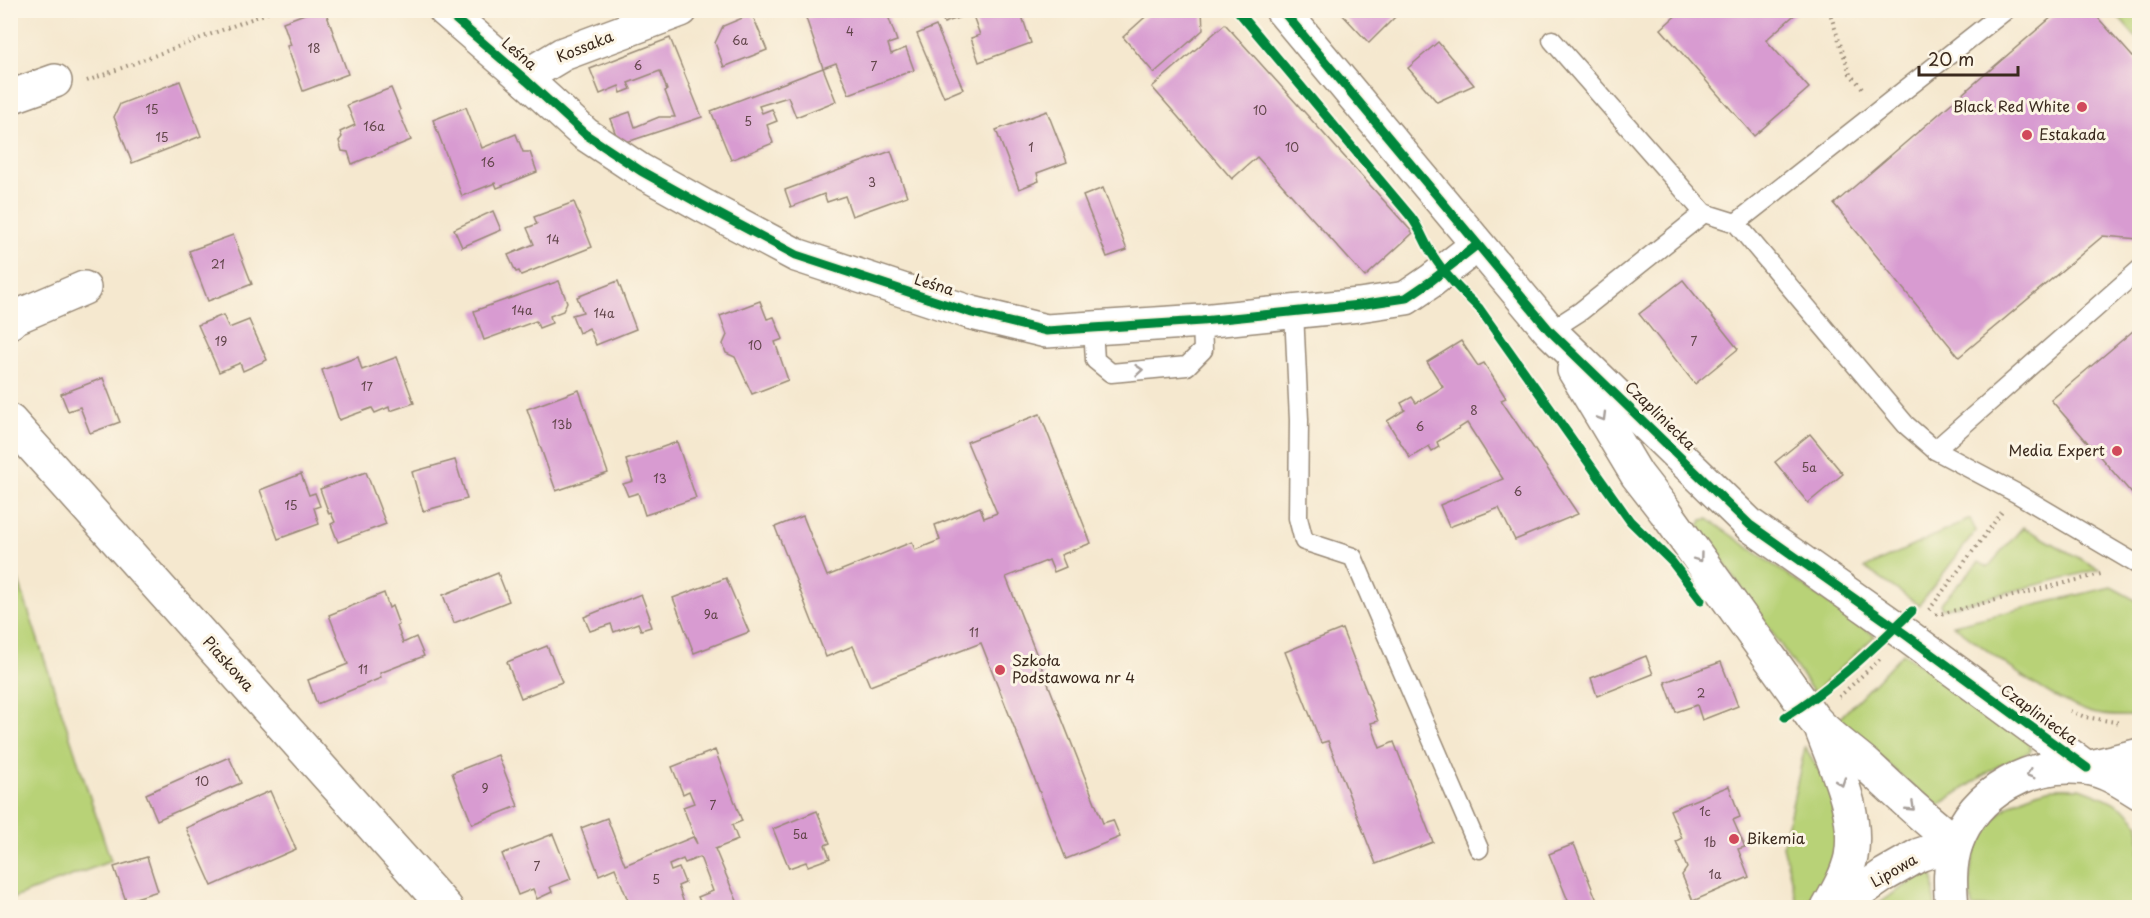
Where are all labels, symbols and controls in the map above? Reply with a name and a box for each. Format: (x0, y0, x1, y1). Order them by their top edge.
house number: 4 (846, 22, 854, 40)
street label: Kossaka (553, 24, 617, 67)
street label: Leśna (497, 31, 543, 75)
house number: 6a (732, 31, 748, 49)
house number: 18 (308, 39, 320, 57)
scale bar (1919, 39, 2018, 77)
text: 20 m (1928, 45, 1974, 72)
house number: 6 (634, 56, 642, 74)
house number: 7 (871, 57, 878, 75)
place label: Black Red White (1953, 94, 2070, 117)
house number: 15 (145, 100, 159, 118)
marker: Black Red White (2075, 100, 2089, 114)
house number: 10 (1253, 101, 1267, 119)
house number: 5 (744, 112, 752, 130)
house number: 16a (363, 117, 385, 135)
place label: Estakada (2039, 122, 2106, 145)
house number: 15 (155, 128, 169, 146)
marker: Estakada (2020, 128, 2034, 142)
house number: 1 (1028, 138, 1034, 156)
house number: 10 (1285, 138, 1299, 156)
house number: 16 (481, 153, 495, 171)
house number: 3 (868, 173, 876, 191)
house number: 14 (546, 230, 560, 248)
house number: 21 (211, 255, 225, 273)
street label: Leśna (912, 267, 958, 301)
house number: 14a (512, 301, 533, 319)
house number: 14a (594, 304, 615, 322)
house number: 19 (215, 332, 227, 350)
house number: 7 (1691, 332, 1698, 350)
house number: 10 (748, 336, 762, 354)
one-way arrow (1134, 364, 1143, 377)
street label: Czapliniecka (1620, 375, 1702, 455)
house number: 17 (361, 377, 373, 395)
house number: 8 (1470, 401, 1478, 419)
one-way arrow (1594, 411, 1606, 421)
house number: 13b (552, 415, 572, 433)
house number: 6 (1416, 417, 1424, 435)
place label: Media Expert (2008, 438, 2105, 461)
marker: Media Expert (2110, 444, 2124, 458)
house number: 5a (1801, 458, 1817, 476)
house number: 13 (653, 469, 667, 487)
house number: 6 (1514, 482, 1522, 500)
house number: 15 (284, 496, 298, 514)
one-way arrow (1692, 552, 1703, 563)
house number: 9a (704, 605, 719, 623)
house number: 11 (969, 623, 979, 641)
street label: Piaskowa (198, 630, 261, 696)
place label: Szkoła Podstawowa nr 4 (1012, 648, 1135, 688)
house number: 11 (358, 660, 368, 678)
marker: Szkoła Podstawowa nr 4 (993, 663, 1007, 677)
street label: Czapliniecka (1996, 678, 2084, 750)
house number: 2 (1697, 684, 1705, 702)
one-way arrow (2025, 767, 2036, 779)
house number: 10 (195, 772, 209, 790)
one-way arrow (1833, 776, 1846, 787)
house number: 9 (481, 779, 489, 797)
house number: 7 (710, 796, 717, 814)
one-way arrow (1904, 800, 1915, 811)
house number: 1c (1699, 802, 1711, 820)
house number: 5a (792, 825, 808, 843)
place label: Bikemia (1746, 826, 1806, 849)
marker: Bikemia (1727, 832, 1741, 846)
house number: 1b (1704, 833, 1716, 851)
street label: Lipowa (1866, 847, 1921, 892)
house number: 7 (534, 857, 541, 875)
house number: 1a (1709, 865, 1722, 883)
house number: 5 (652, 870, 660, 888)

